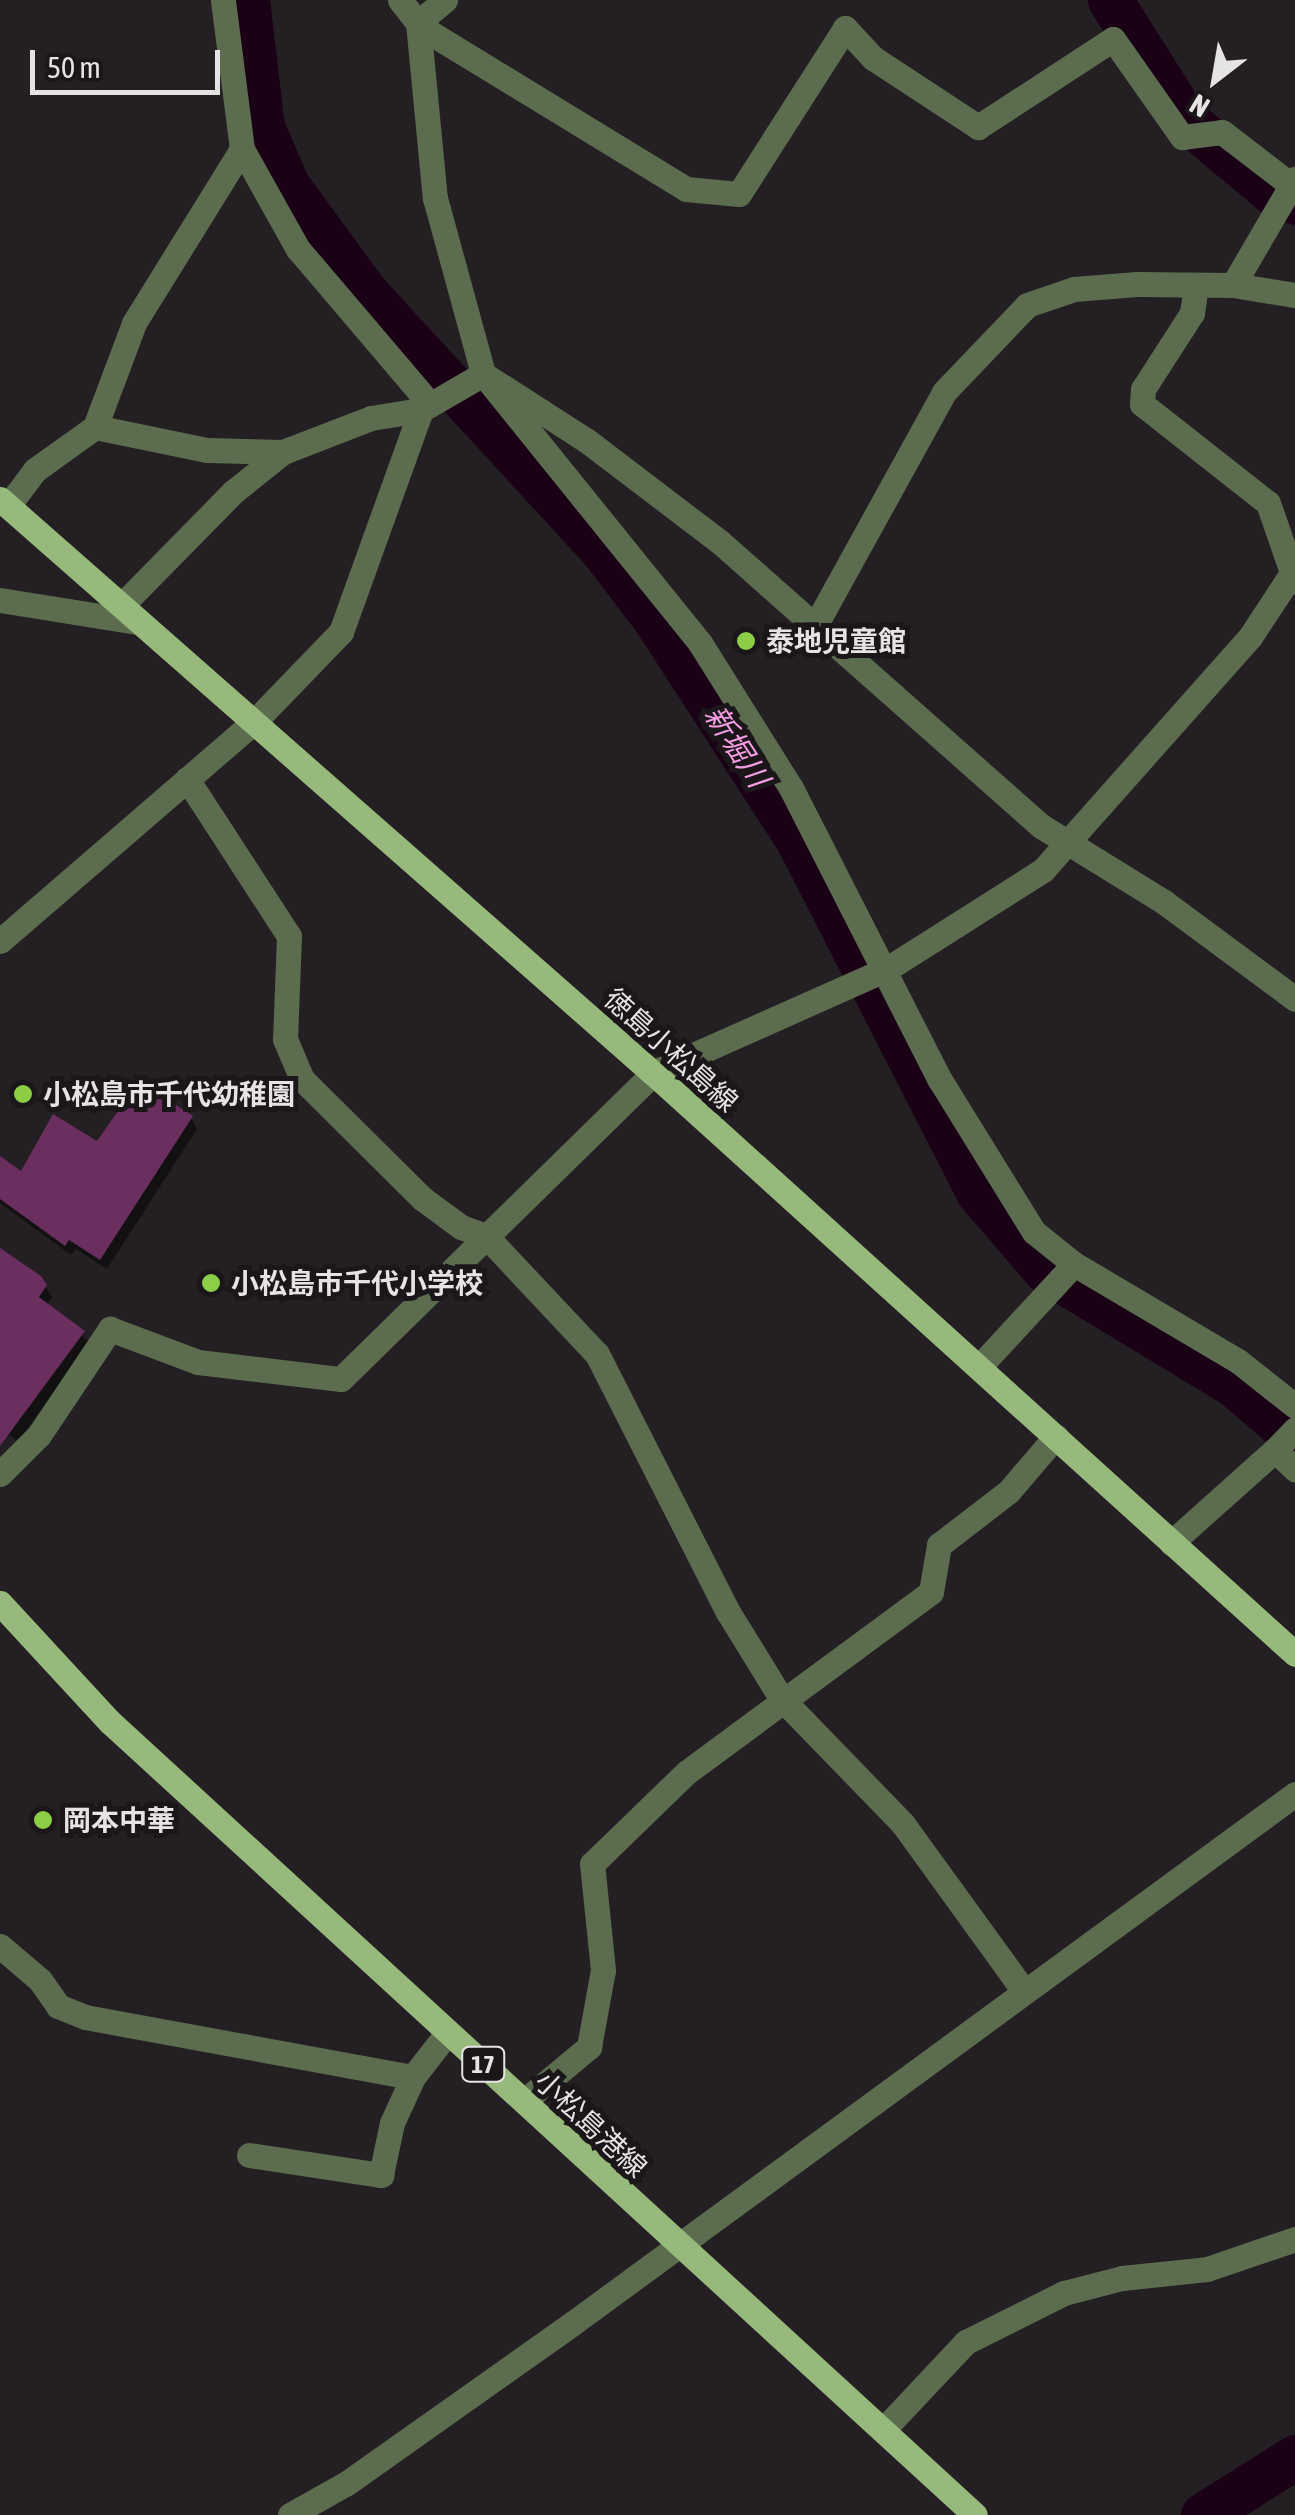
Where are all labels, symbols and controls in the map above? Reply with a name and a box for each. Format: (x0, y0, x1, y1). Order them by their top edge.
scale bar (35, 30, 225, 92)
north arrow (1165, 30, 1265, 130)
text: 50 m (47, 50, 101, 84)
text: N (1184, 88, 1215, 124)
place label: 泰地児童館 (766, 624, 906, 658)
marker: 泰地児童館 (735, 630, 757, 652)
water label: 新堀川 (697, 698, 777, 794)
street label: 徳島小松島線 (597, 981, 745, 1119)
place label: 小松島市千代幼稚園 (43, 1077, 295, 1111)
marker: 小松島市千代幼稚園 (12, 1083, 34, 1105)
place label: 小松島市千代小学校 (231, 1266, 483, 1300)
marker: 小松島市千代小学校 (200, 1272, 222, 1294)
place label: 岡本中華 (63, 1803, 175, 1837)
marker: 岡本中華 (32, 1809, 54, 1831)
road number: 17 (460, 2044, 506, 2084)
street label: 小松島港線 (528, 2064, 654, 2184)

